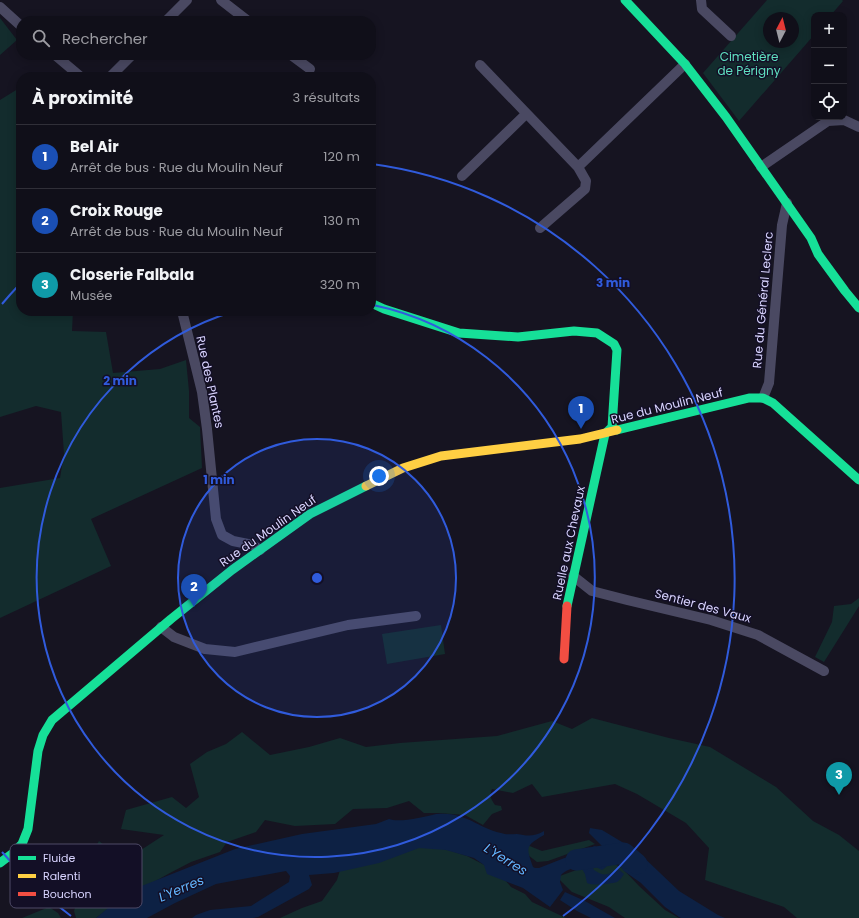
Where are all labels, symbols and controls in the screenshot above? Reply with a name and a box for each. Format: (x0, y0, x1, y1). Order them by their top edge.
north arrow (763, 12, 799, 48)
map controls (811, 12, 847, 120)
button: + (811, 12, 847, 48)
search box (16, 16, 376, 60)
icon: search (30, 27, 52, 49)
text: Rechercher (62, 28, 148, 49)
park label: Cimetière de Périgny (717, 48, 781, 79)
button: − (811, 48, 847, 84)
button: locate (811, 84, 847, 120)
text: À proximité (32, 86, 133, 110)
text: 3 résultats (293, 88, 360, 107)
text: Bel Air (70, 136, 119, 157)
text: 1 (43, 147, 47, 166)
text: 120 m (323, 147, 360, 166)
text: Arrêt de bus · Rue du Moulin Neuf (70, 158, 283, 177)
text: Croix Rouge (70, 200, 163, 221)
text: 2 (41, 211, 49, 230)
text: 130 m (323, 211, 360, 230)
text: Arrêt de bus · Rue du Moulin Neuf (70, 222, 283, 241)
street label: Rue du Général Leclerc (748, 231, 777, 369)
text: Closerie Falbala (70, 264, 194, 285)
text: 3 min (596, 274, 630, 291)
text: 3 (41, 275, 49, 294)
text: 320 m (320, 275, 360, 294)
text: Musée (70, 286, 112, 305)
street label: Rue des Plantes (192, 334, 229, 430)
text: 2 min (103, 372, 137, 389)
street label: Rue du Moulin Neuf (609, 383, 725, 428)
pin: 1 (568, 396, 594, 429)
your location (369, 466, 389, 486)
text: 1 min (203, 471, 235, 488)
street label: Ruelle aux Chevaux (548, 484, 589, 602)
street label: Rue du Moulin Neuf (216, 491, 320, 570)
centre of rings (310, 571, 324, 585)
pin: 2 (181, 574, 207, 607)
street label: Sentier des Vaux (653, 584, 754, 627)
pin: 3 (826, 762, 852, 795)
water label: L'Yerres (480, 839, 531, 880)
legend (10, 844, 142, 908)
text: Fluide (43, 850, 75, 866)
text: Ralenti (43, 868, 81, 884)
water label: L'Yerres (155, 870, 207, 907)
text: Bouchon (43, 886, 92, 902)

